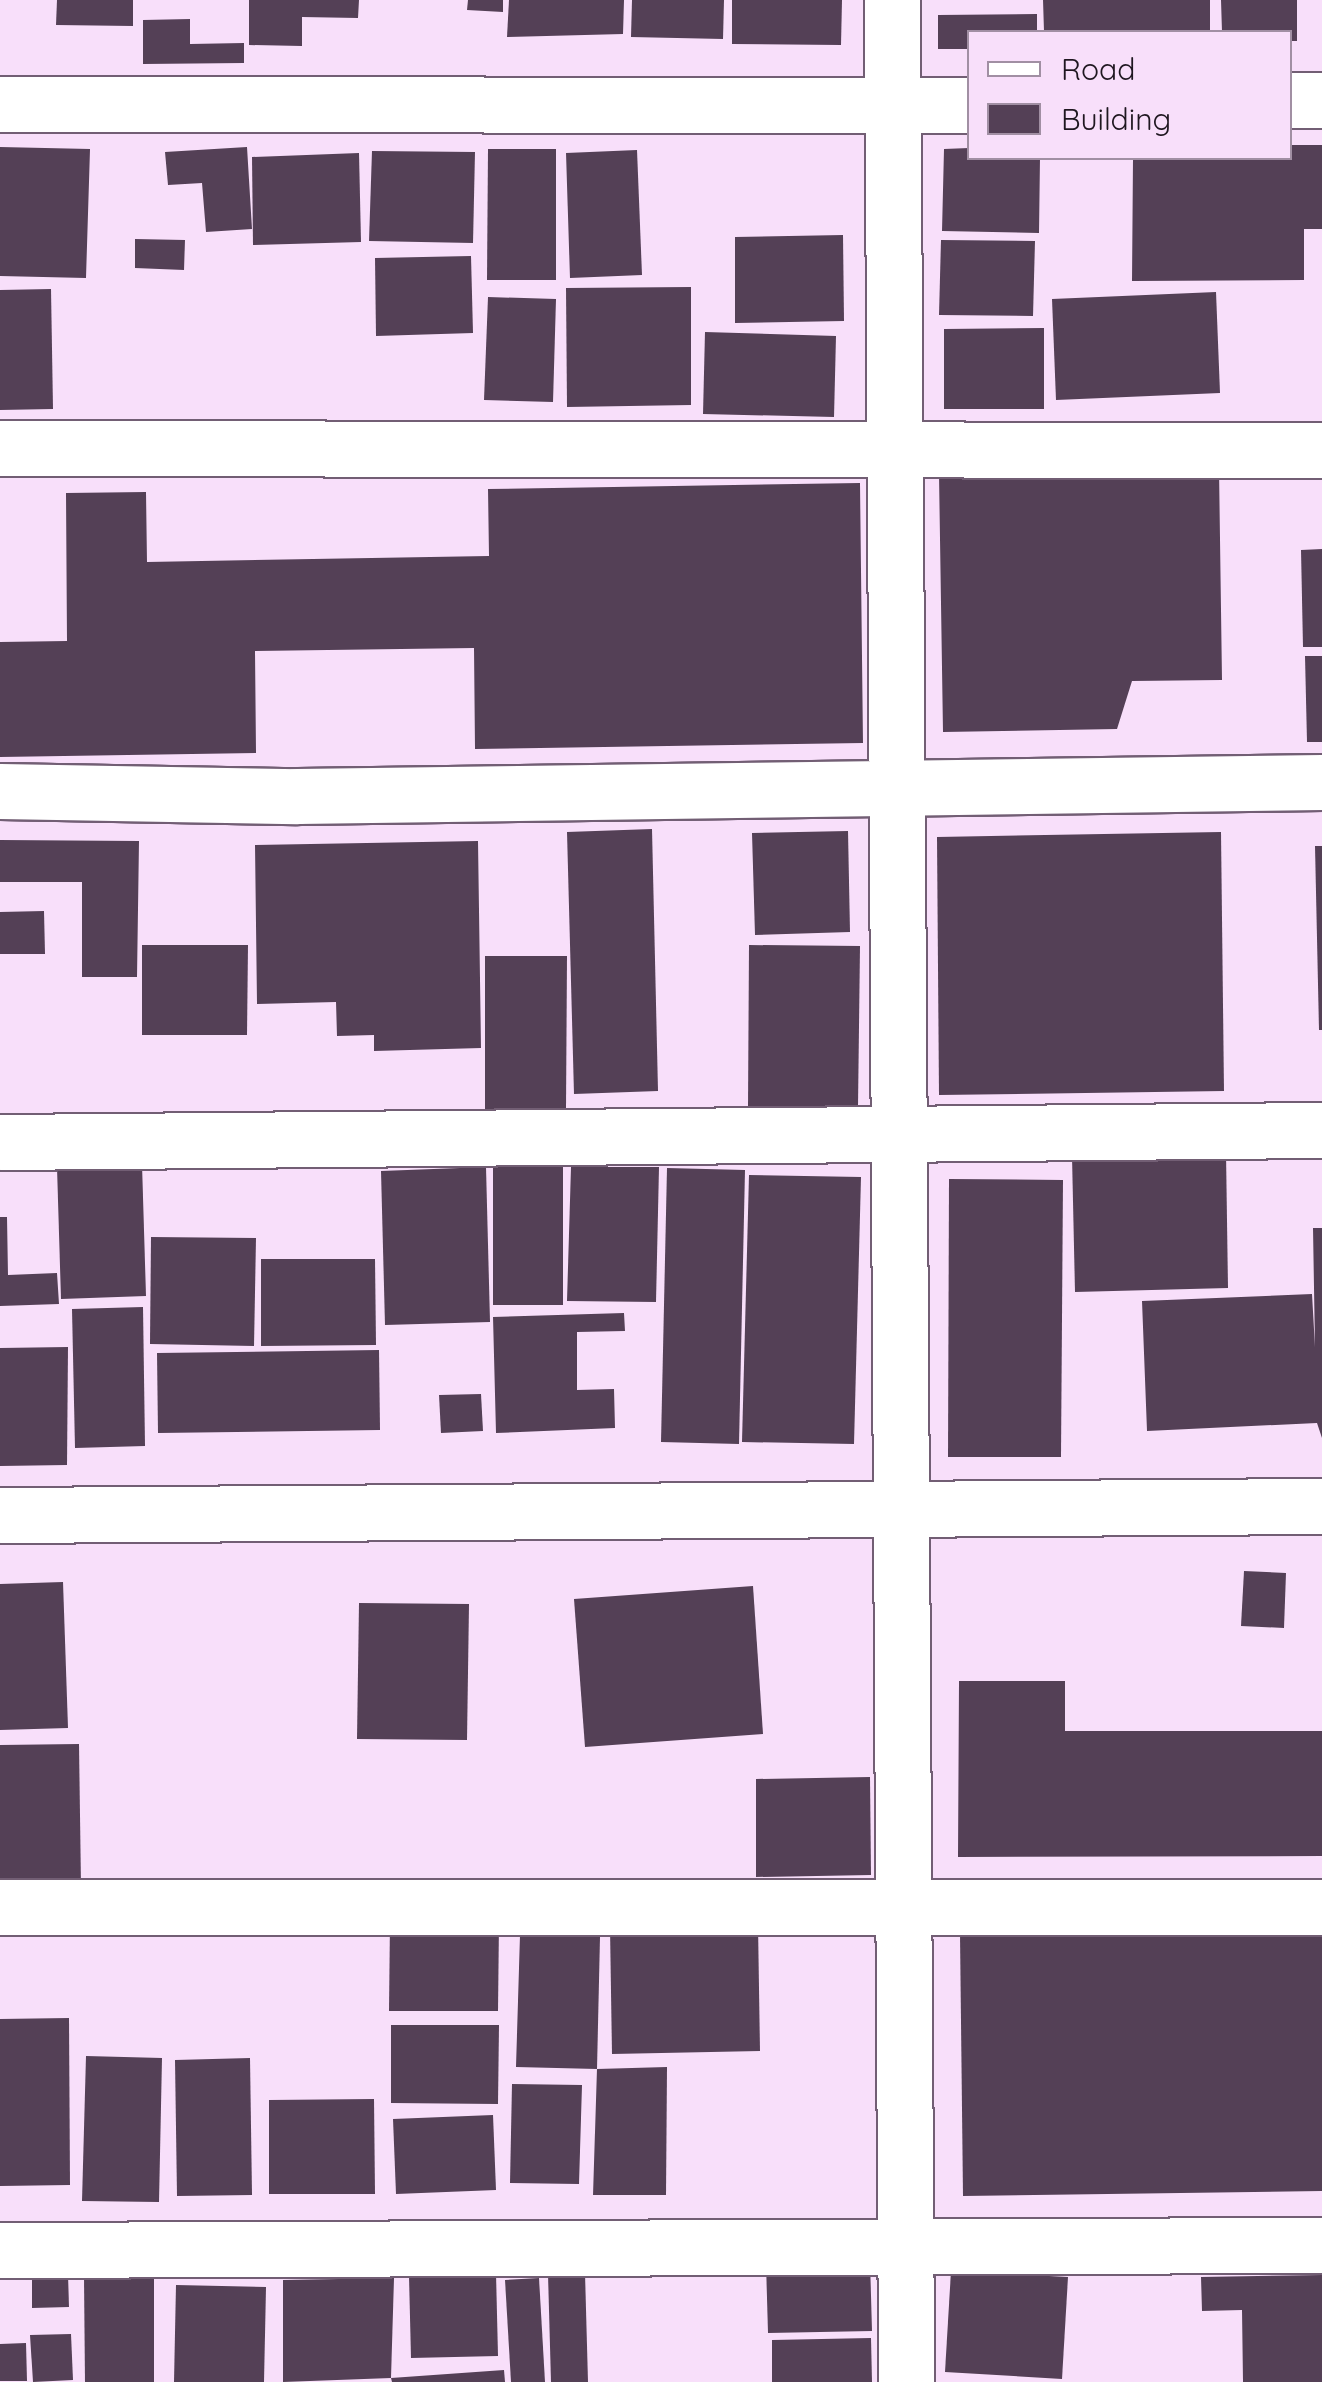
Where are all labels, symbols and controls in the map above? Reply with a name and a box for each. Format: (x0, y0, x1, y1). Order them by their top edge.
legend (967, 30, 1292, 160)
text: Road (1061, 50, 1135, 88)
text: Building (1061, 100, 1171, 138)

